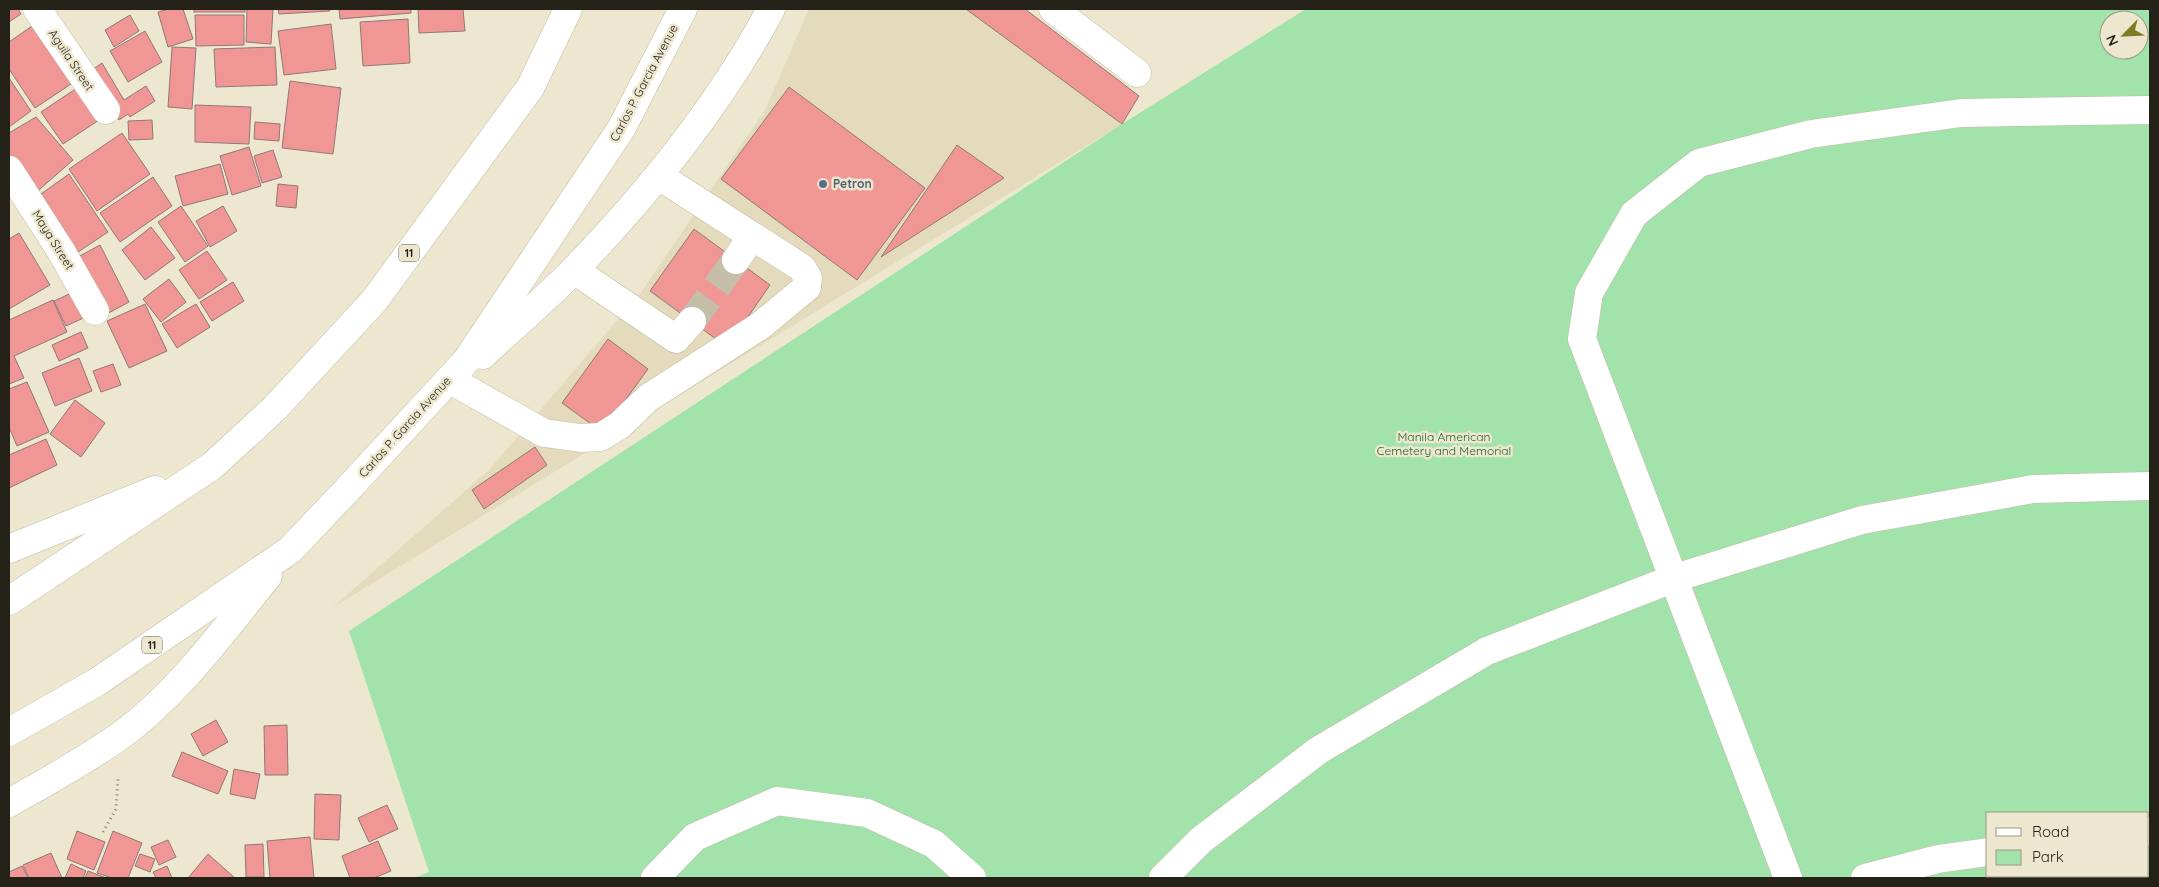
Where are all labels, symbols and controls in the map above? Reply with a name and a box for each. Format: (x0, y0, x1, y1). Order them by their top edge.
north arrow (2099, 10, 2149, 60)
street label: Carlos P. Garcia Avenue (606, 21, 681, 144)
street label: Aguila Street (45, 26, 97, 93)
text: N (2102, 32, 2122, 49)
place label: Petron (833, 176, 872, 191)
marker: Petron (817, 178, 829, 190)
street label: Maya Street (29, 207, 78, 272)
road number: 11 (399, 244, 419, 262)
street label: Carlos P. Garcia Avenue (355, 373, 454, 480)
park label: Manila American Cemetery and Memorial (1377, 429, 1511, 458)
road number: 11 (142, 636, 162, 654)
legend (1986, 812, 2149, 877)
text: Road (2032, 822, 2069, 841)
text: Park (2032, 847, 2064, 866)

